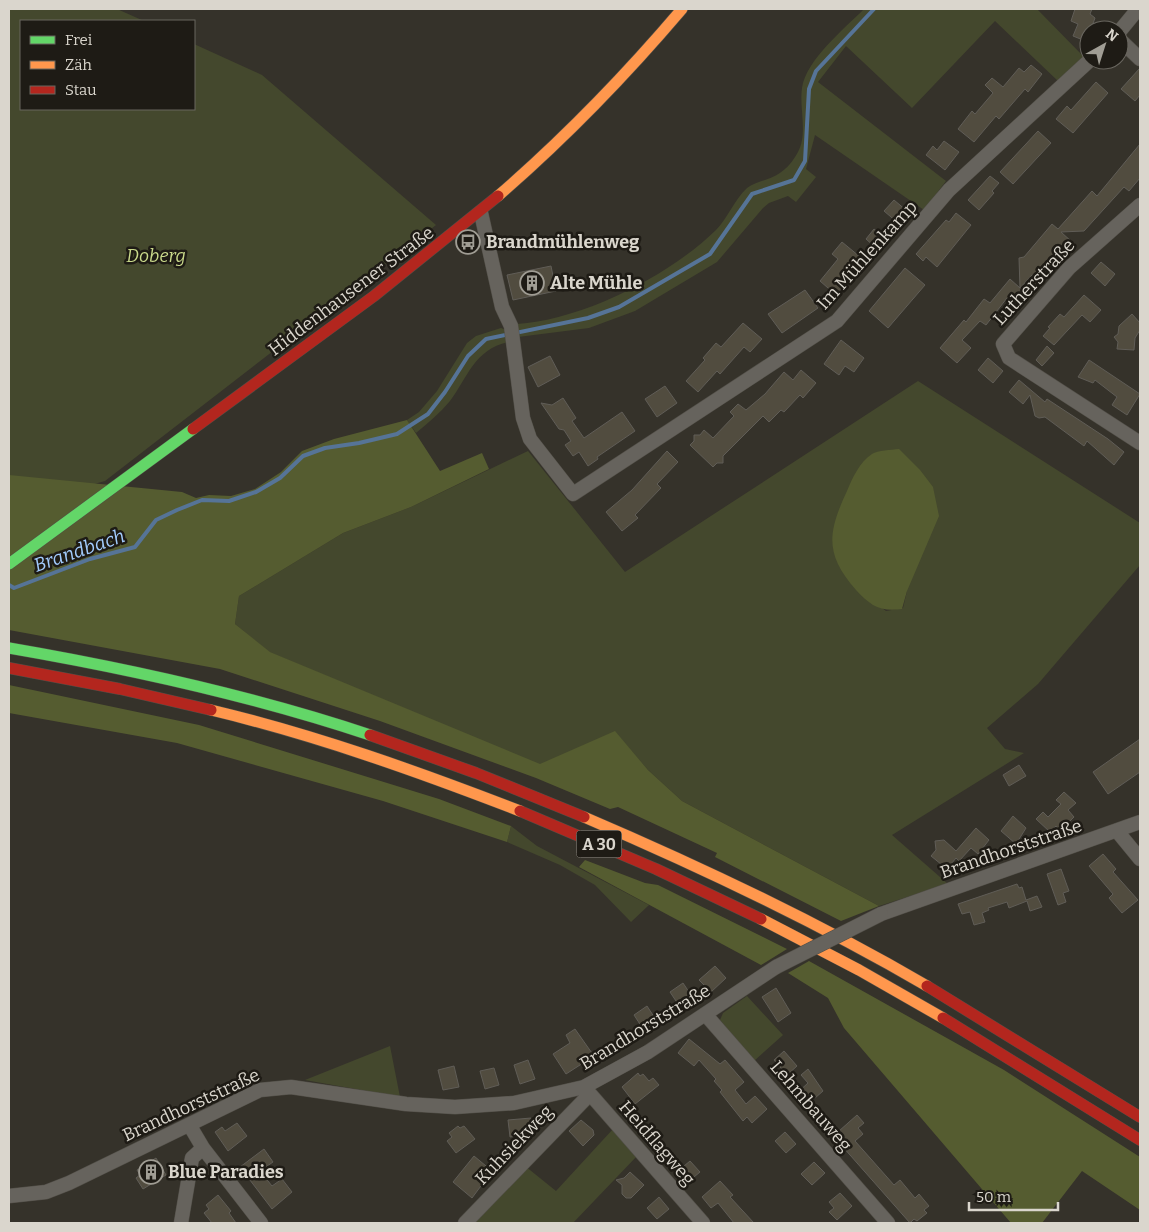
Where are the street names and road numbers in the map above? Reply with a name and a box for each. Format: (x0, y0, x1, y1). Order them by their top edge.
street label: Im Mühlenkamp (812, 196, 922, 314)
street label: Hiddenhausener Straße (264, 222, 438, 360)
street label: Lutherstraße (989, 234, 1079, 330)
street label: Brandhorststraße (937, 814, 1085, 884)
road number: A 30 (576, 831, 622, 858)
street label: Brandhorststraße (576, 979, 714, 1075)
street label: Lehmbauweg (766, 1056, 856, 1156)
street label: Brandhorststraße (119, 1064, 263, 1146)
street label: Heidflagweg (614, 1096, 700, 1190)
street label: Kuhsiekweg (471, 1101, 557, 1189)

